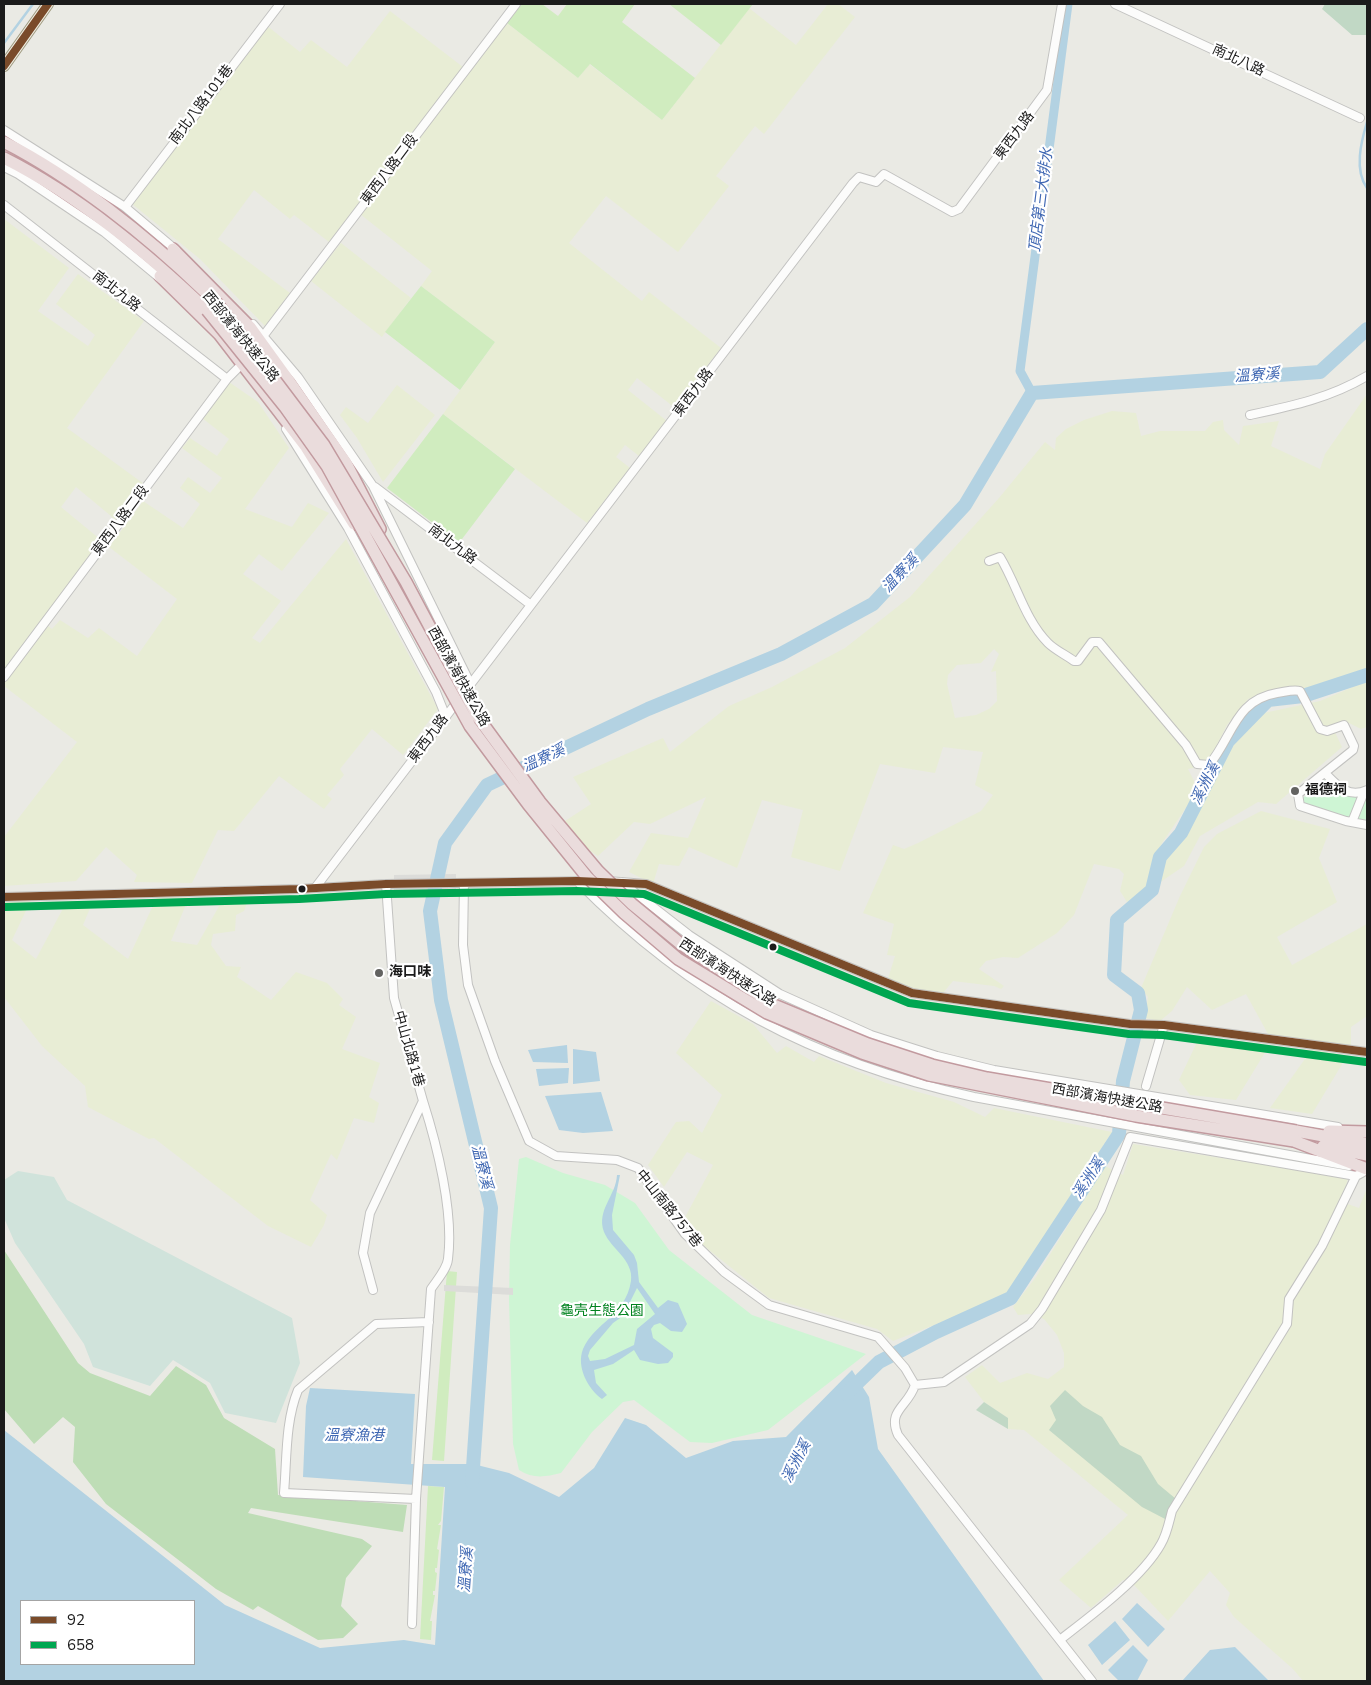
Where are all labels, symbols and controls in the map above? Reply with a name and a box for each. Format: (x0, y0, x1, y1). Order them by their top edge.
street label: 南北八路 (1209, 42, 1267, 80)
street label: 南北八路101巷 (167, 62, 237, 148)
street label: 東西九路 (991, 109, 1039, 163)
street label: 東西八路二段 (358, 131, 422, 209)
water label: 頂店第三大排水 (1027, 147, 1057, 253)
street label: 南北九路 (89, 268, 143, 316)
street label: 西部濱海快速公路 (198, 288, 282, 386)
water label: 溫寮溪 (1234, 365, 1280, 387)
street label: 東西九路 (670, 366, 718, 420)
street label: 東西八路二段 (89, 482, 153, 560)
street label: 南北九路 (425, 521, 479, 569)
water label: 溫寮溪 (879, 551, 923, 597)
street label: 西部濱海快速公路 (424, 624, 492, 730)
street label: 東西九路 (405, 712, 453, 766)
water label: 溫寮溪 (520, 741, 568, 777)
water label: 溪洲溪 (1188, 760, 1224, 808)
place label: 福德祠 (1305, 783, 1347, 799)
marker: 福德祠 (1289, 785, 1301, 797)
unlabelled marker (297, 884, 307, 894)
street label: 西部濱海快速公路 (675, 935, 779, 1011)
unlabelled marker (768, 942, 778, 952)
place label: 海口味 (389, 965, 431, 981)
marker: 海口味 (373, 967, 385, 979)
street label: 中山北路1巷 (389, 1009, 427, 1089)
street label: 西部濱海快速公路 (1050, 1081, 1164, 1117)
water label: 溫寮溪 (467, 1143, 495, 1191)
water label: 溪洲溪 (1069, 1155, 1109, 1203)
street label: 中山南路757巷 (632, 1167, 704, 1251)
park label: 龜壳生態公園 (560, 1304, 644, 1320)
water label: 溫寮漁港 (324, 1427, 384, 1445)
water label: 溪洲溪 (779, 1438, 815, 1486)
water label: 溫寮溪 (456, 1547, 478, 1593)
legend (20, 1600, 195, 1665)
text: 92 (67, 1610, 85, 1630)
text: 658 (67, 1635, 94, 1655)

